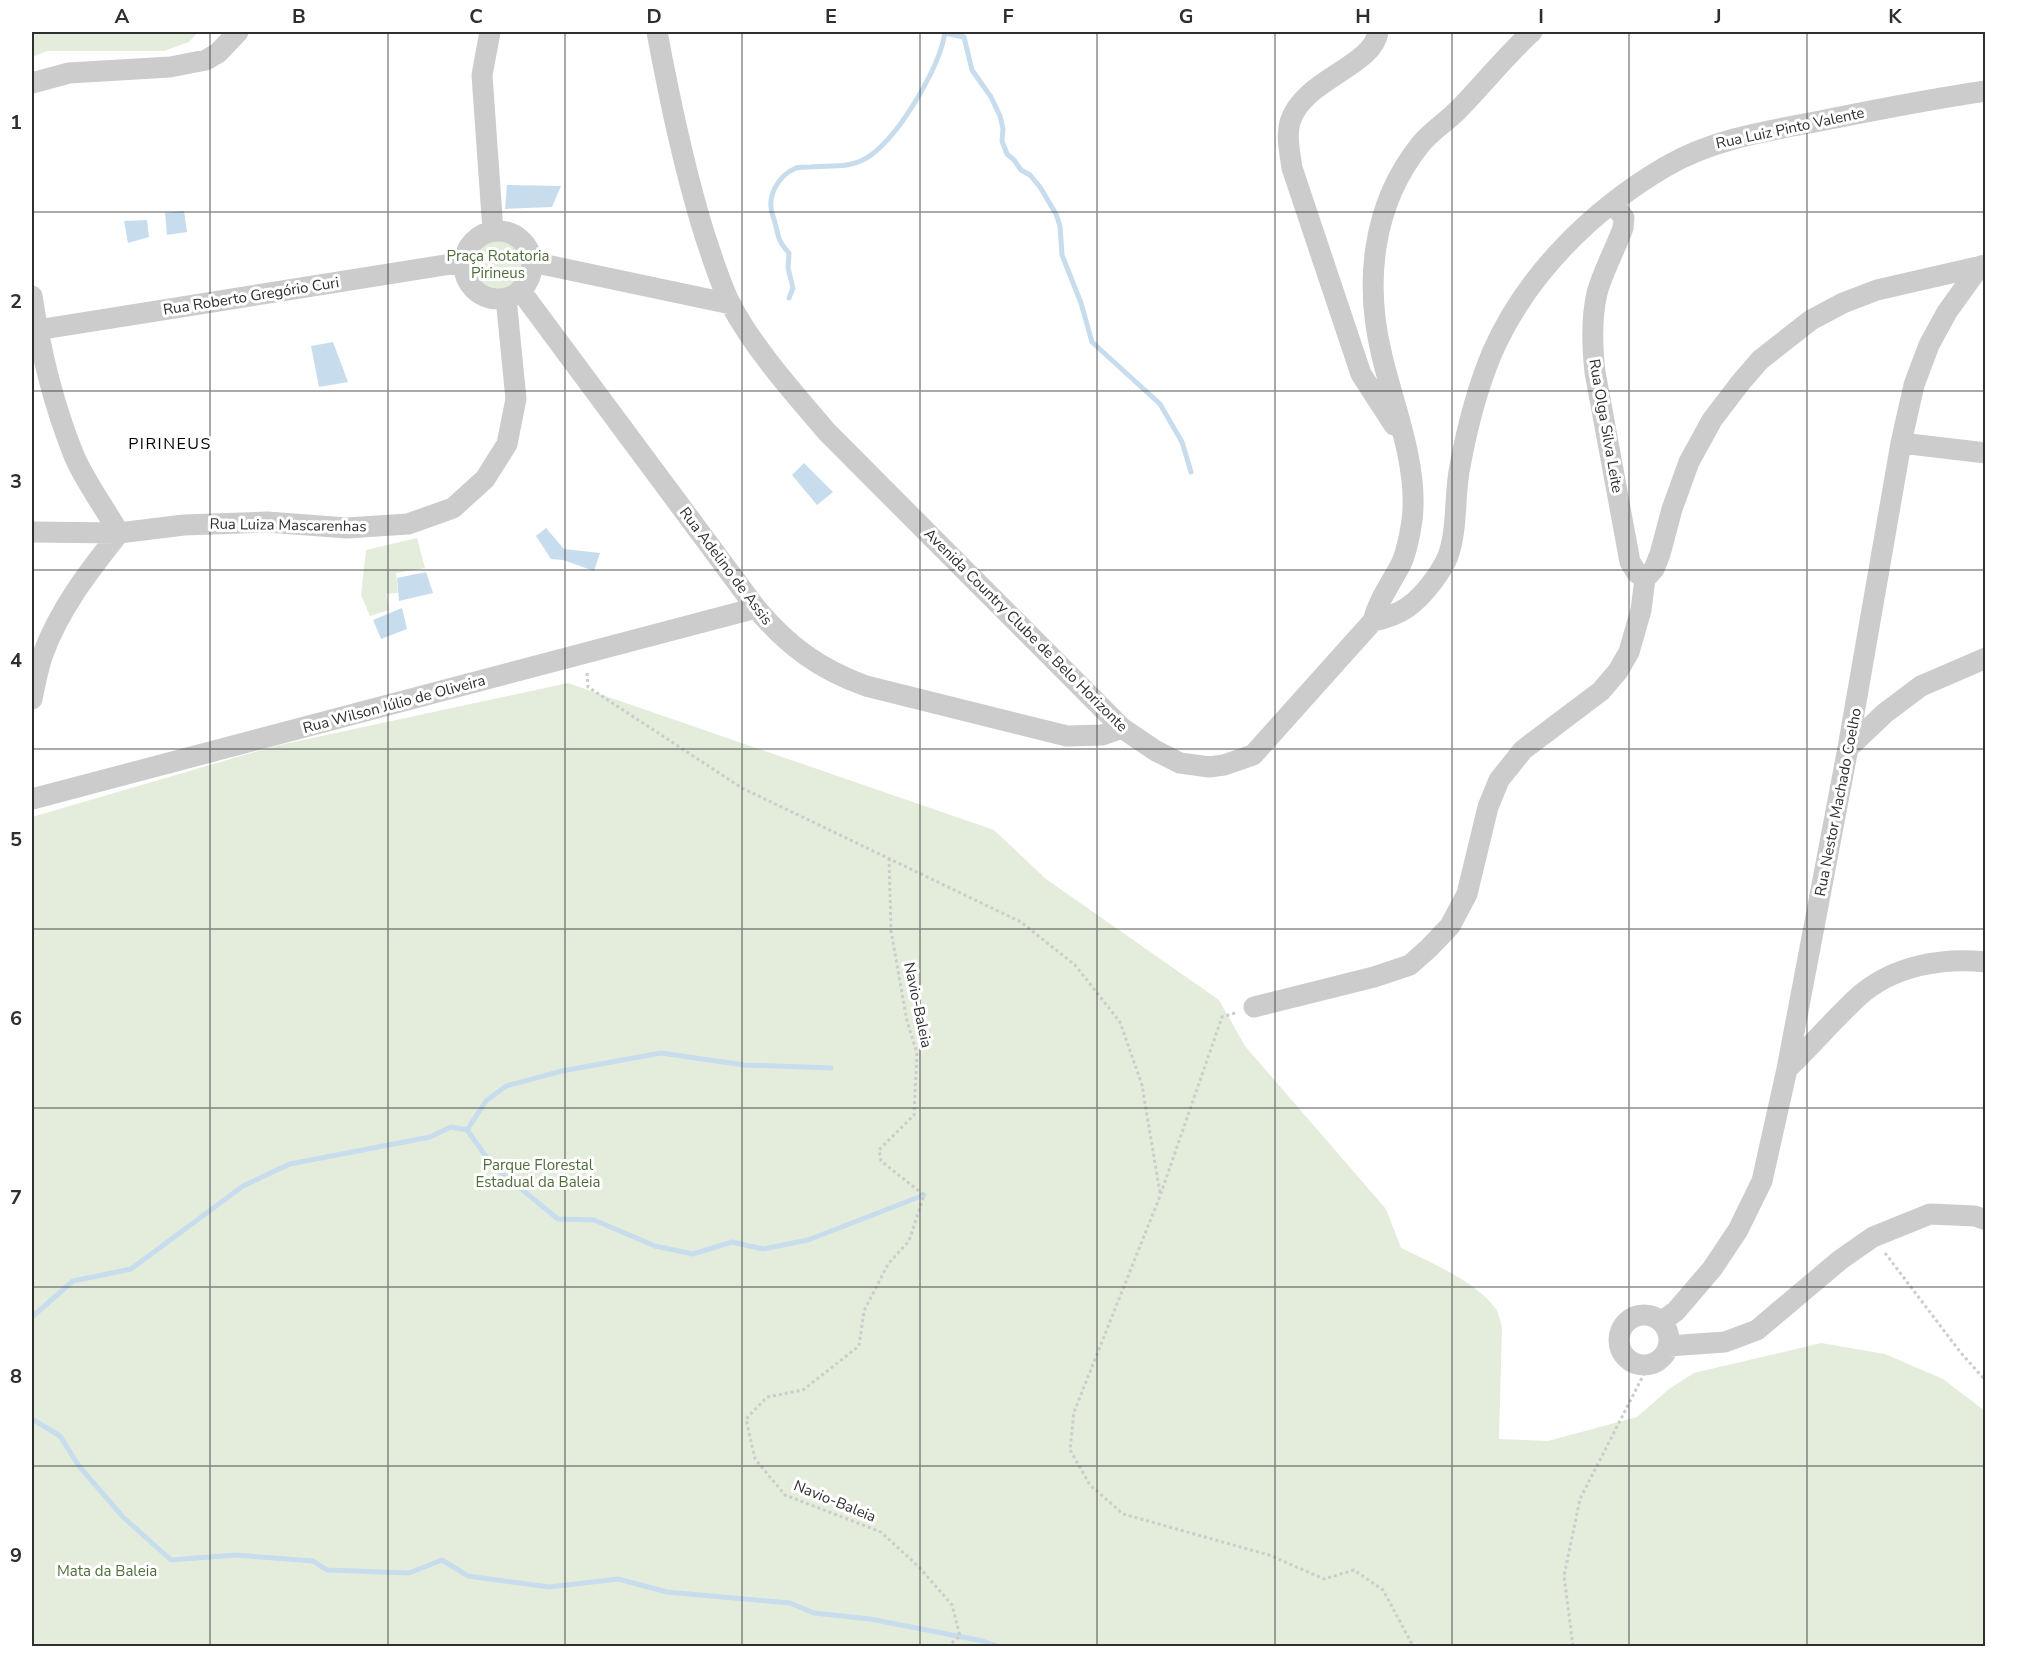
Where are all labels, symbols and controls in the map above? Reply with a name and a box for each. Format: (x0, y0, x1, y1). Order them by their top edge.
text: A (115, 3, 130, 30)
text: B (292, 3, 306, 30)
text: C (469, 3, 483, 30)
text: D (646, 3, 662, 30)
text: E (825, 3, 837, 30)
text: F (1002, 3, 1014, 30)
text: G (1179, 3, 1193, 30)
text: H (1355, 3, 1371, 30)
text: I (1538, 3, 1544, 30)
text: J (1713, 3, 1722, 30)
text: K (1888, 3, 1902, 30)
street label: Rua Luiz Pinto Valente (1714, 102, 1866, 154)
text: 1 (10, 109, 22, 136)
park label: Praça Rotatoria Pirineus (447, 246, 549, 283)
street label: Rua Roberto Gregório Curi (162, 272, 340, 320)
text: 2 (10, 288, 22, 315)
street label: Rua Olga Silva Leite (1584, 357, 1628, 495)
district label: PIRINEUS (128, 433, 212, 455)
text: 3 (10, 468, 22, 495)
street label: Rua Adelino de Assis (675, 503, 777, 629)
street label: Rua Luiza Mascarenhas (209, 514, 367, 536)
street label: Avenida Country Clube de Belo Horizonte (920, 524, 1132, 736)
text: 4 (10, 647, 22, 674)
street label: Rua Wilson Júlio de Oliveira (300, 670, 488, 738)
street label: Rua Nestor Machado Coelho (1810, 706, 1866, 898)
text: 5 (10, 826, 22, 853)
street label: Navio-Baleia (899, 960, 937, 1050)
text: 6 (10, 1005, 22, 1032)
park label: Parque Florestal Estadual da Baleia (476, 1155, 600, 1192)
text: 7 (10, 1184, 22, 1211)
text: 8 (10, 1363, 22, 1390)
street label: Navio-Baleia (791, 1475, 879, 1527)
text: 9 (10, 1542, 22, 1569)
park label: Mata da Baleia (57, 1561, 157, 1581)

